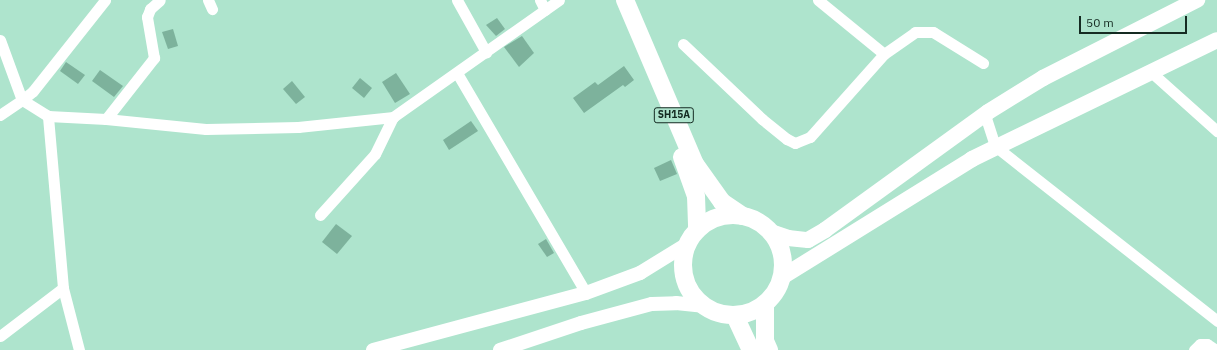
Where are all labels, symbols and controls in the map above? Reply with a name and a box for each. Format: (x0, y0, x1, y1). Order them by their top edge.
scale bar (1081, 8, 1189, 34)
text: 50 m (1086, 15, 1114, 30)
road number: SH15A (653, 107, 695, 123)

